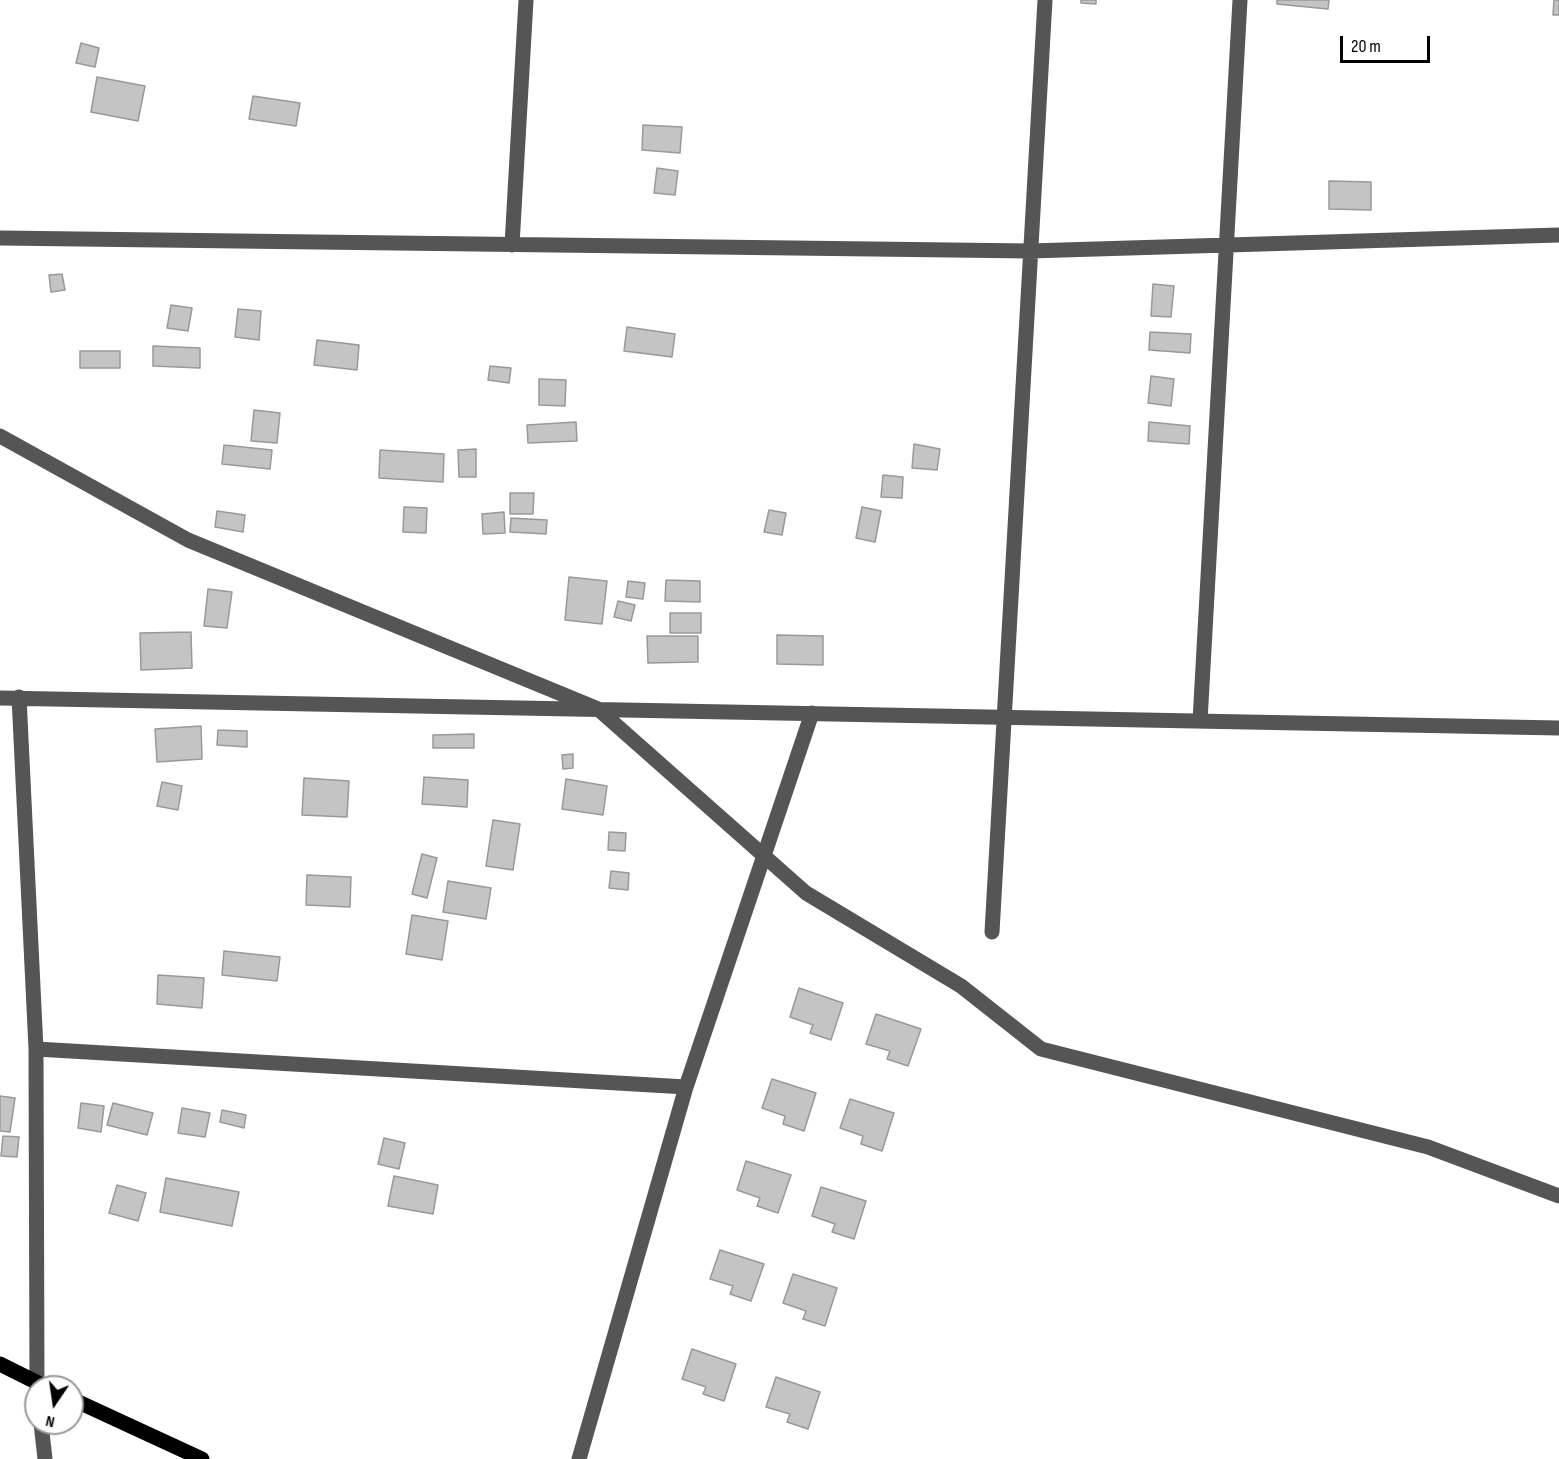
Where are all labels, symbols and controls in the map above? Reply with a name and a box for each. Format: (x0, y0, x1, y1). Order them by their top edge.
scale bar (1343, 24, 1433, 62)
text: 20 m (1351, 36, 1381, 57)
north arrow (24, 1375, 84, 1435)
text: N (44, 1411, 57, 1431)

